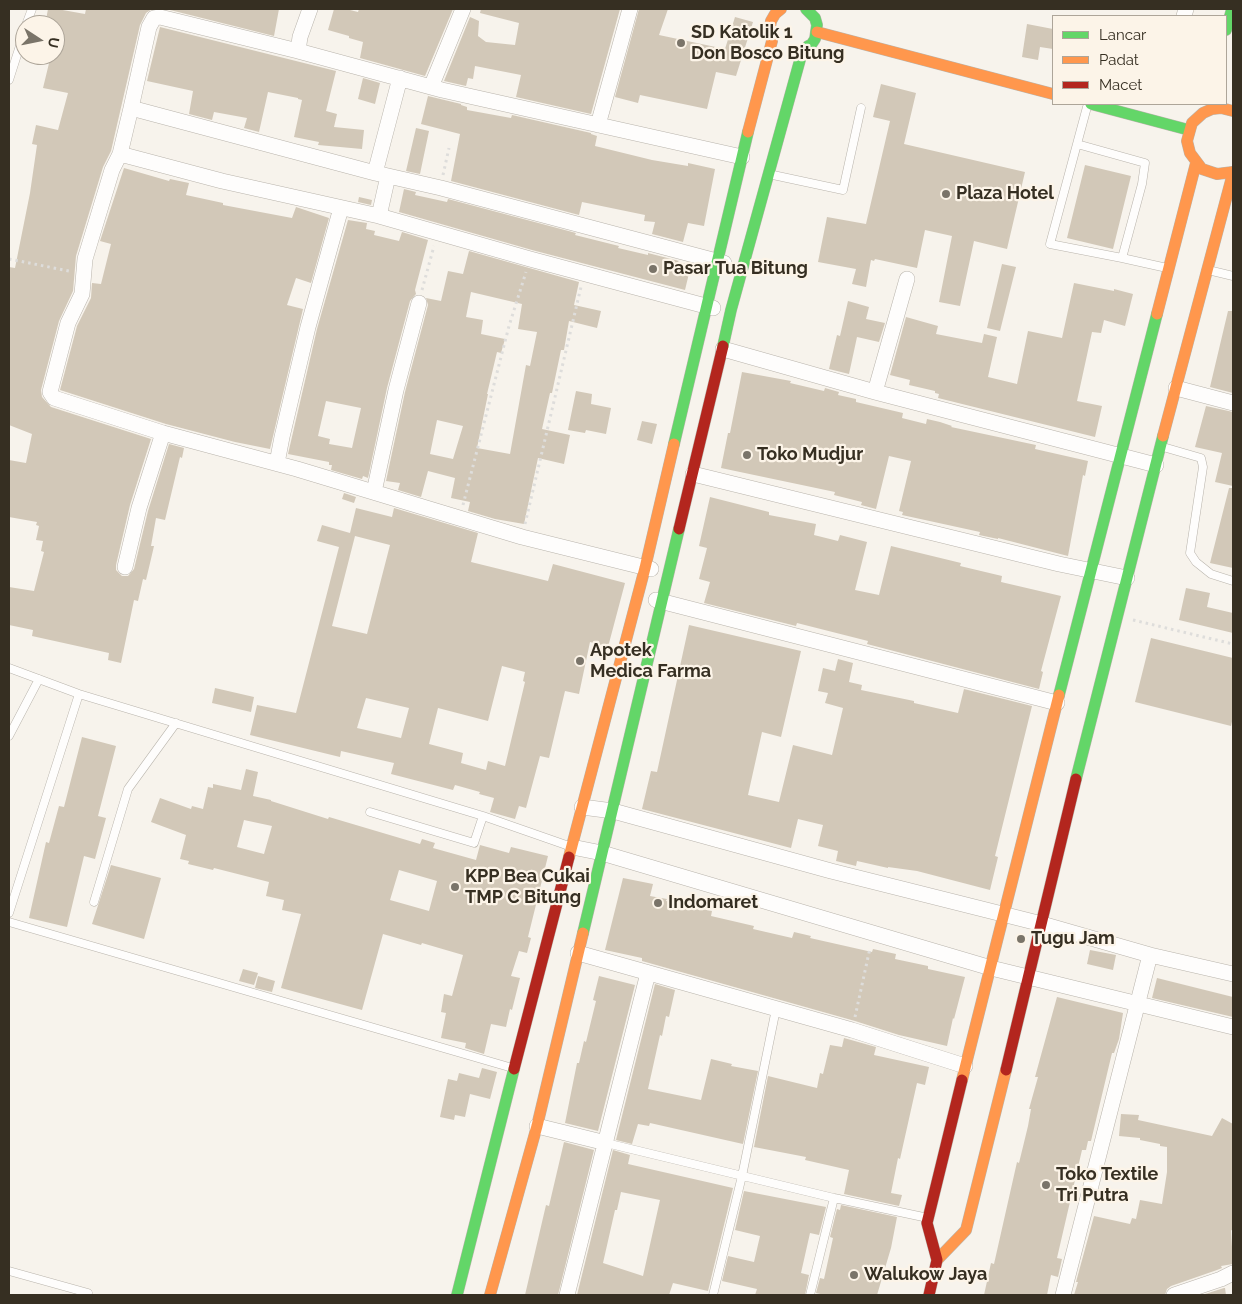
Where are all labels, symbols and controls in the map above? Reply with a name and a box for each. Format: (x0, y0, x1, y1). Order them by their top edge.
north arrow (15, 15, 65, 65)
legend (1052, 15, 1227, 105)
place label: SD Katolik 1 Don Bosco Bitung (691, 22, 844, 64)
text: Lancar (1099, 26, 1146, 44)
text: U (45, 36, 63, 49)
marker: SD Katolik 1 Don Bosco Bitung (675, 37, 687, 49)
text: Padat (1099, 51, 1139, 69)
text: Macet (1099, 76, 1142, 94)
place label: Plaza Hotel (956, 183, 1054, 205)
marker: Plaza Hotel (940, 188, 952, 200)
place label: Pasar Tua Bitung (663, 258, 808, 280)
marker: Pasar Tua Bitung (647, 263, 659, 275)
place label: Toko Mudjur (757, 444, 863, 466)
marker: Toko Mudjur (741, 449, 753, 461)
place label: Apotek Medica Farma (590, 640, 711, 682)
marker: Apotek Medica Farma (574, 655, 586, 667)
place label: KPP Bea Cukai TMP C Bitung (465, 866, 590, 909)
marker: KPP Bea Cukai TMP C Bitung (449, 881, 461, 893)
place label: Indomaret (668, 892, 758, 914)
marker: Indomaret (652, 897, 664, 909)
place label: Tugu Jam (1031, 928, 1115, 950)
marker: Tugu Jam (1015, 933, 1027, 945)
place label: Toko Textile Tri Putra (1056, 1164, 1158, 1206)
marker: Toko Textile Tri Putra (1040, 1179, 1052, 1191)
place label: Walukow Jaya (864, 1264, 987, 1286)
marker: Walukow Jaya (848, 1269, 860, 1281)

